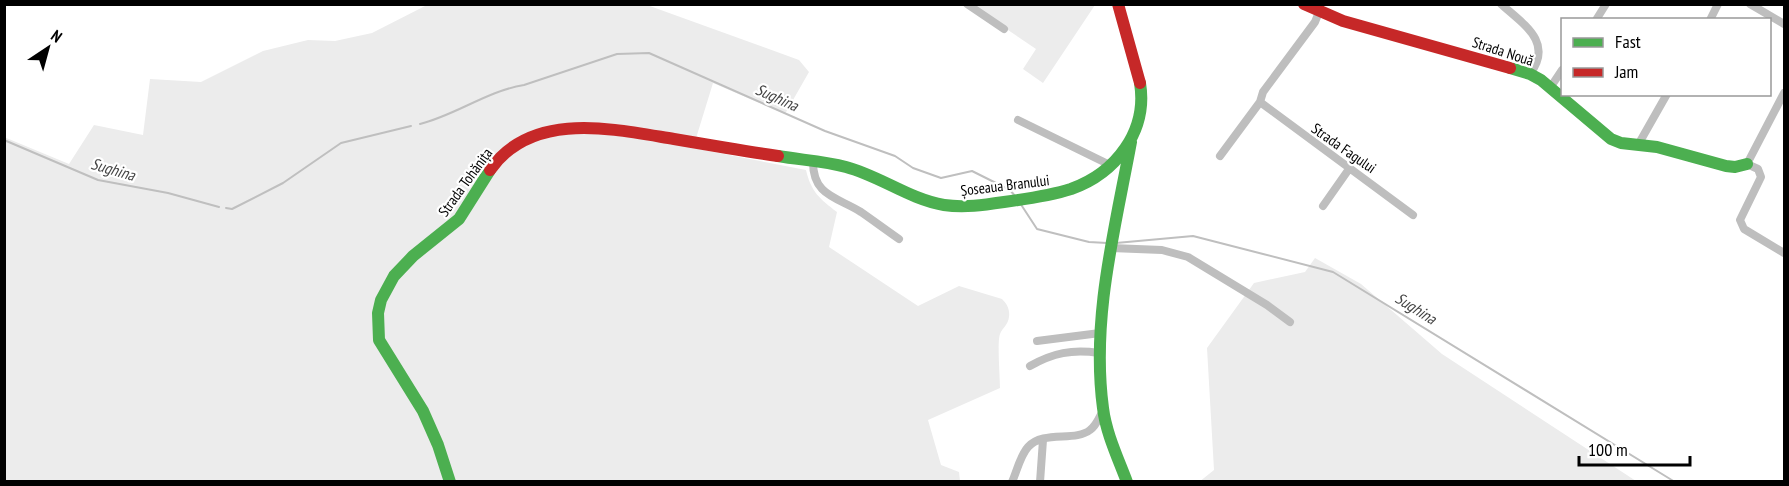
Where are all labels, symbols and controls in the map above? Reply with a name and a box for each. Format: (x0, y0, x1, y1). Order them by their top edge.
north arrow (18, 18, 78, 78)
legend (1561, 18, 1771, 96)
text: N (47, 25, 66, 46)
text: Fast (1615, 30, 1641, 53)
street label: Strada Nouă (1470, 32, 1536, 70)
text: Jam (1614, 60, 1638, 83)
water label: Sughina (753, 79, 803, 116)
street label: Strada Fagului (1308, 119, 1380, 177)
street label: Strada Tohănița (434, 144, 496, 220)
water label: Sughina (89, 153, 139, 185)
street label: Șoseaua Branului (959, 170, 1051, 200)
water label: Sughina (1392, 288, 1442, 329)
scale bar (1579, 429, 1690, 467)
text: 100 m (1588, 438, 1628, 461)

